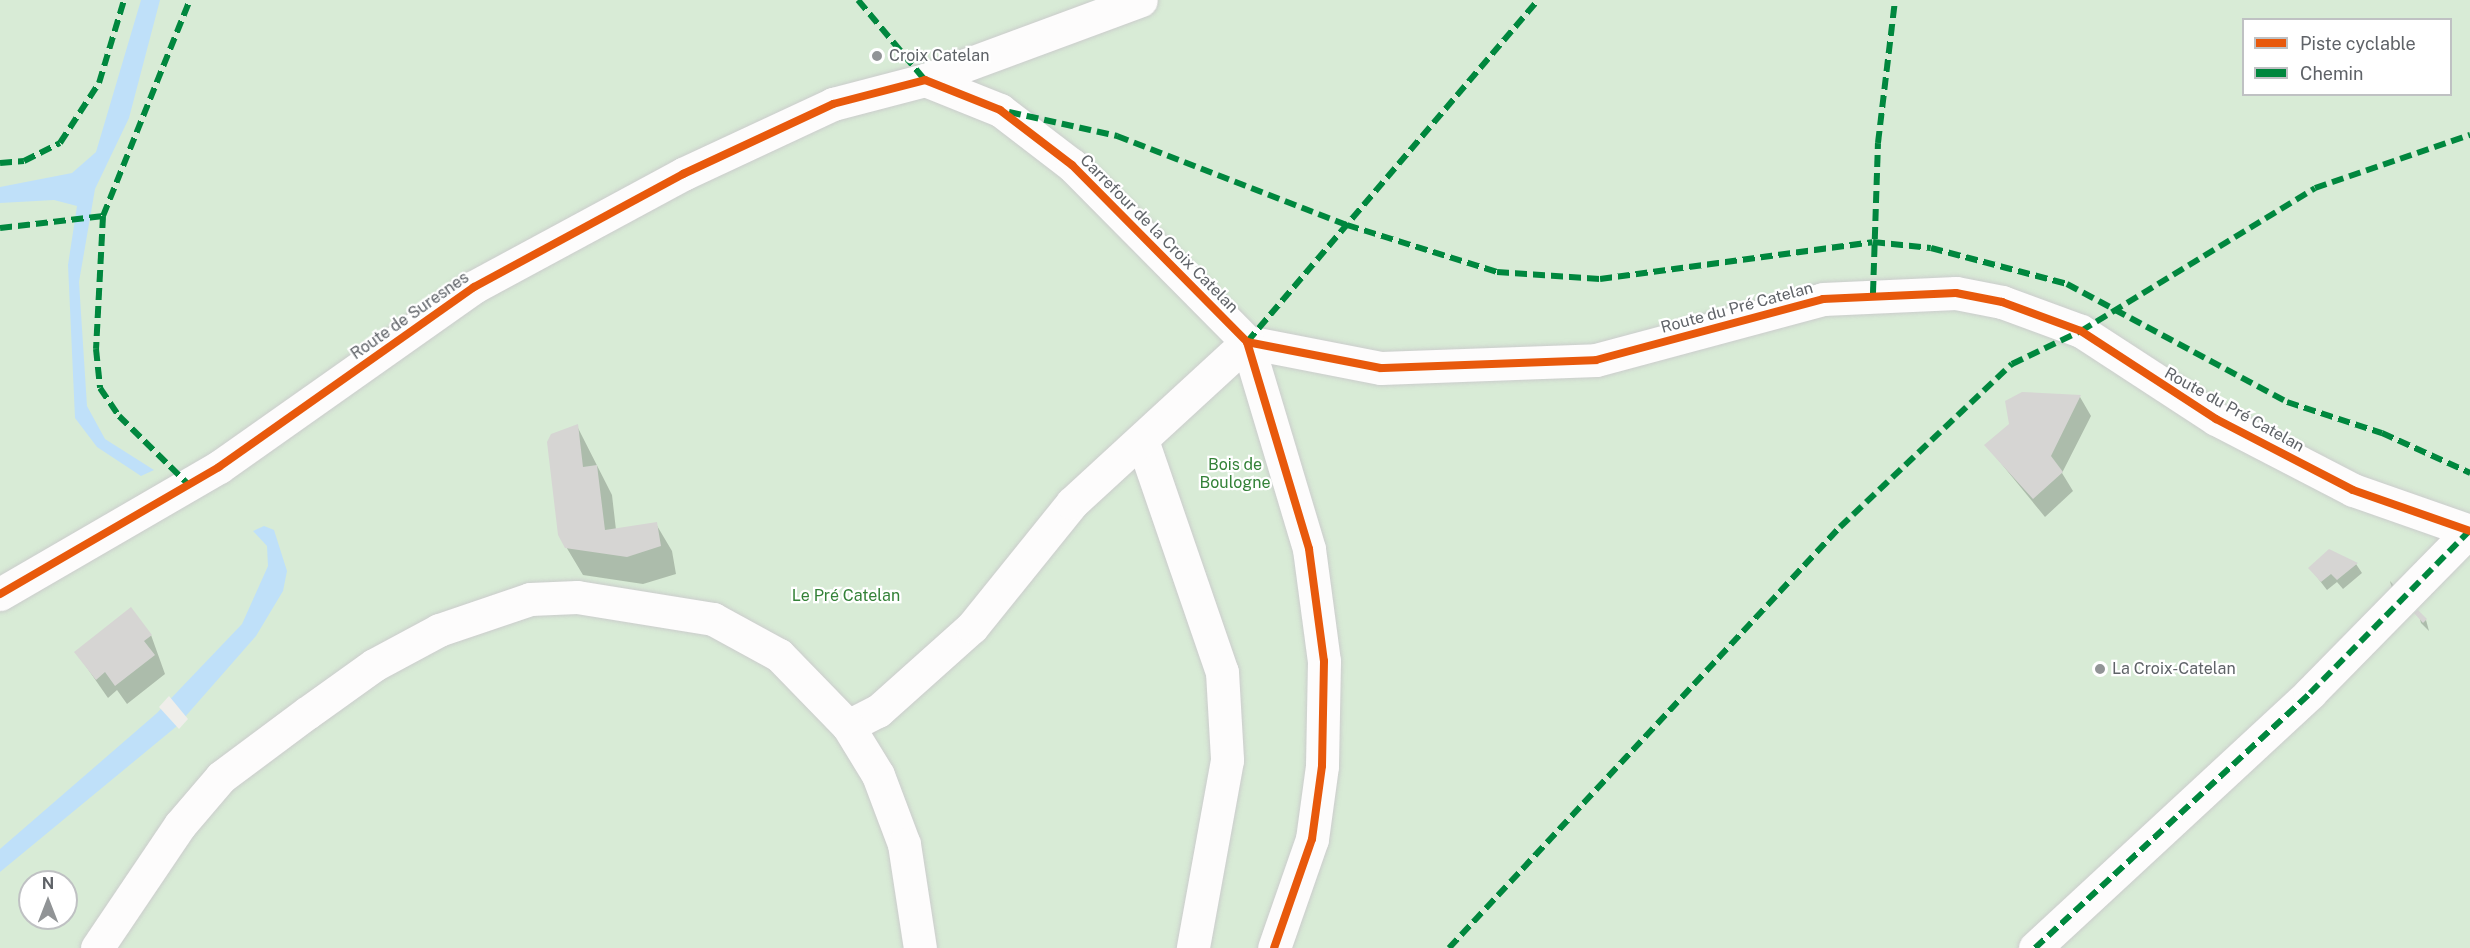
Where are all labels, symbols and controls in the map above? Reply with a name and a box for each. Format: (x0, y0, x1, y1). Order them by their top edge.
legend (2242, 18, 2452, 96)
text: Piste cyclable (2300, 33, 2416, 54)
place label: Croix Catelan (889, 46, 989, 66)
marker: Croix Catelan (870, 49, 884, 63)
text: Chemin (2300, 63, 2364, 84)
street label: Carrefour de la Croix Catelan (1076, 151, 1242, 317)
street label: Route de Suresnes (347, 268, 473, 364)
street label: Route du Pré Catelan (1659, 278, 1815, 338)
street label: Route du Pré Catelan (2161, 364, 2307, 456)
park label: Bois de Boulogne (1200, 455, 1270, 493)
park label: Le Pré Catelan (792, 586, 900, 606)
place label: La Croix-Catelan (2112, 659, 2236, 679)
marker: La Croix-Catelan (2093, 662, 2107, 676)
north arrow (18, 870, 78, 930)
text: N (42, 874, 54, 893)

